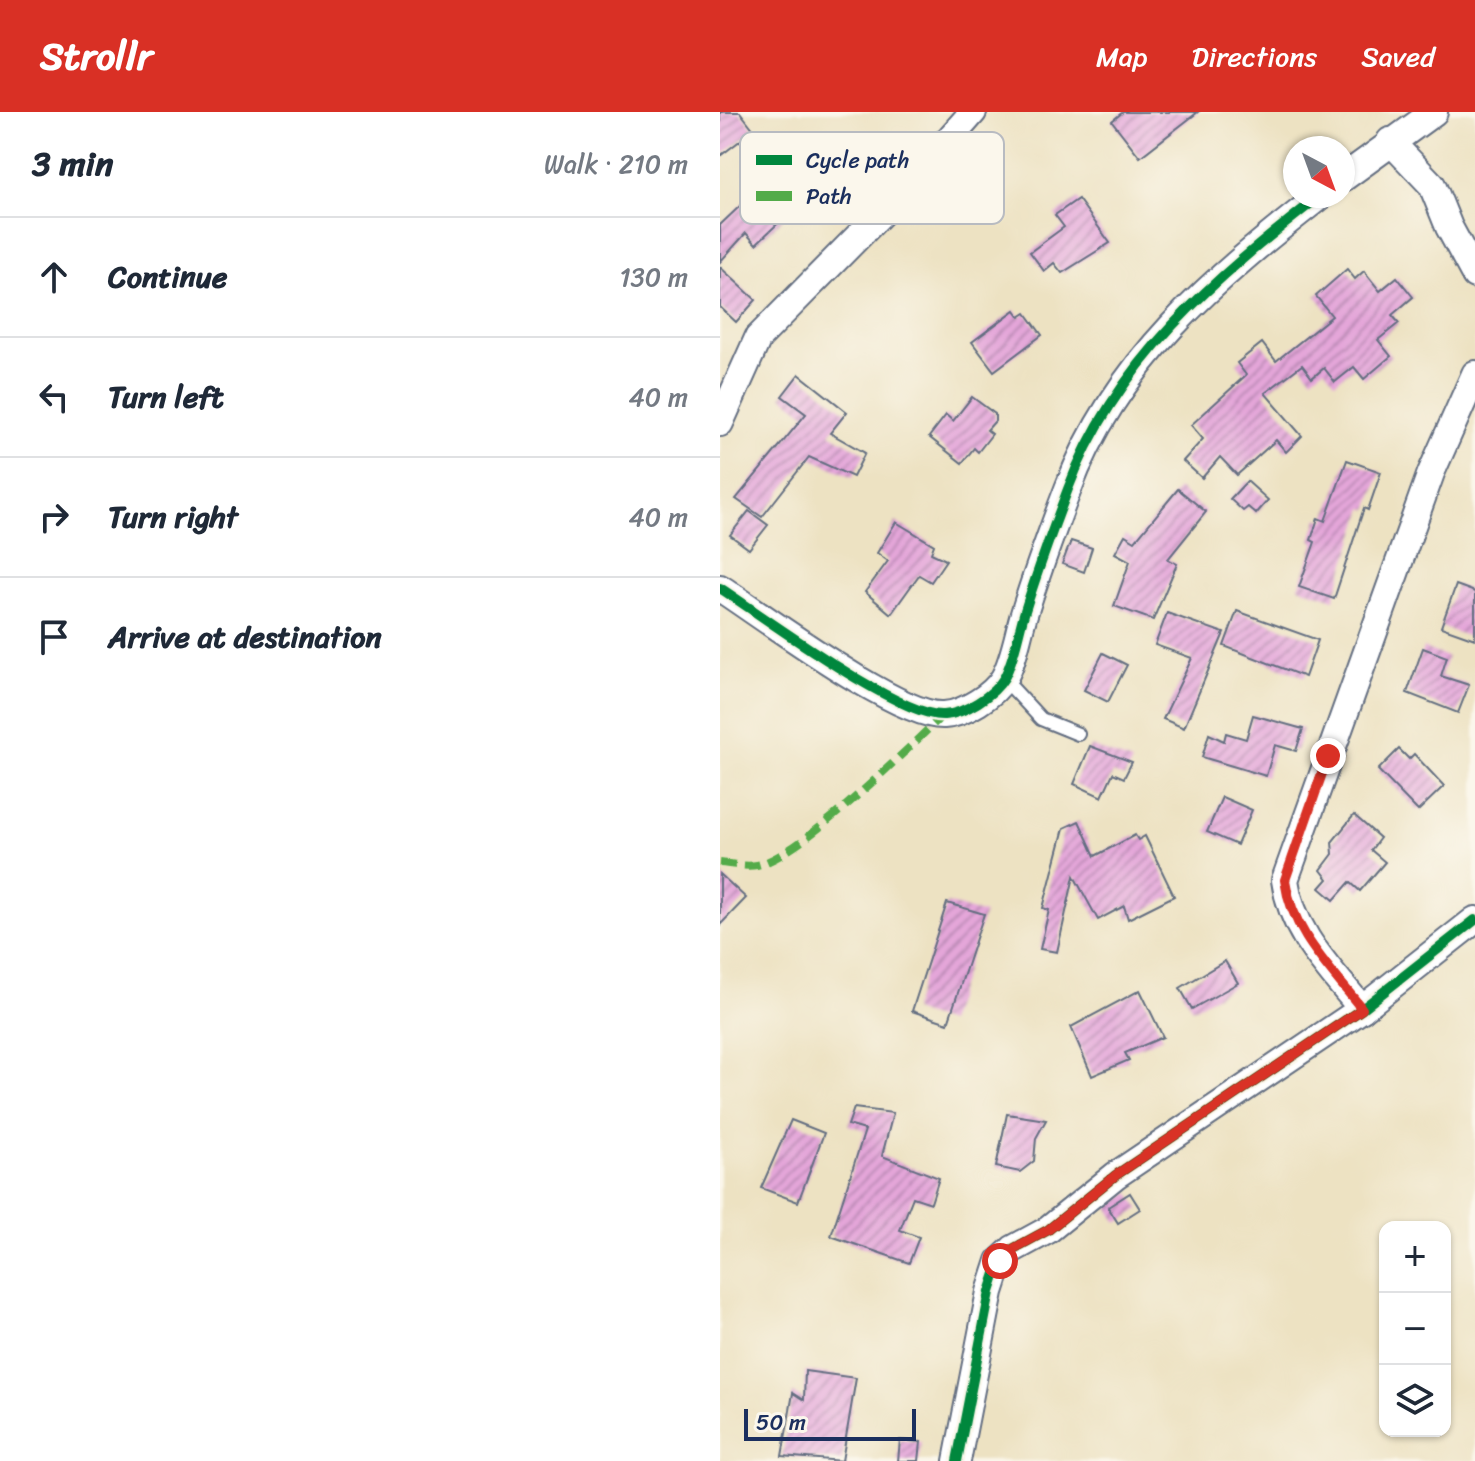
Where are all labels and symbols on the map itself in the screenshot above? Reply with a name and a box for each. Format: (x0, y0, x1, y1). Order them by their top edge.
legend (740, 132, 1004, 224)
north arrow (1283, 136, 1355, 208)
text: Cycle path (806, 141, 909, 180)
text: Path (806, 177, 852, 216)
route end (1310, 738, 1346, 774)
route start (982, 1243, 1018, 1279)
scale bar (744, 1405, 916, 1441)

